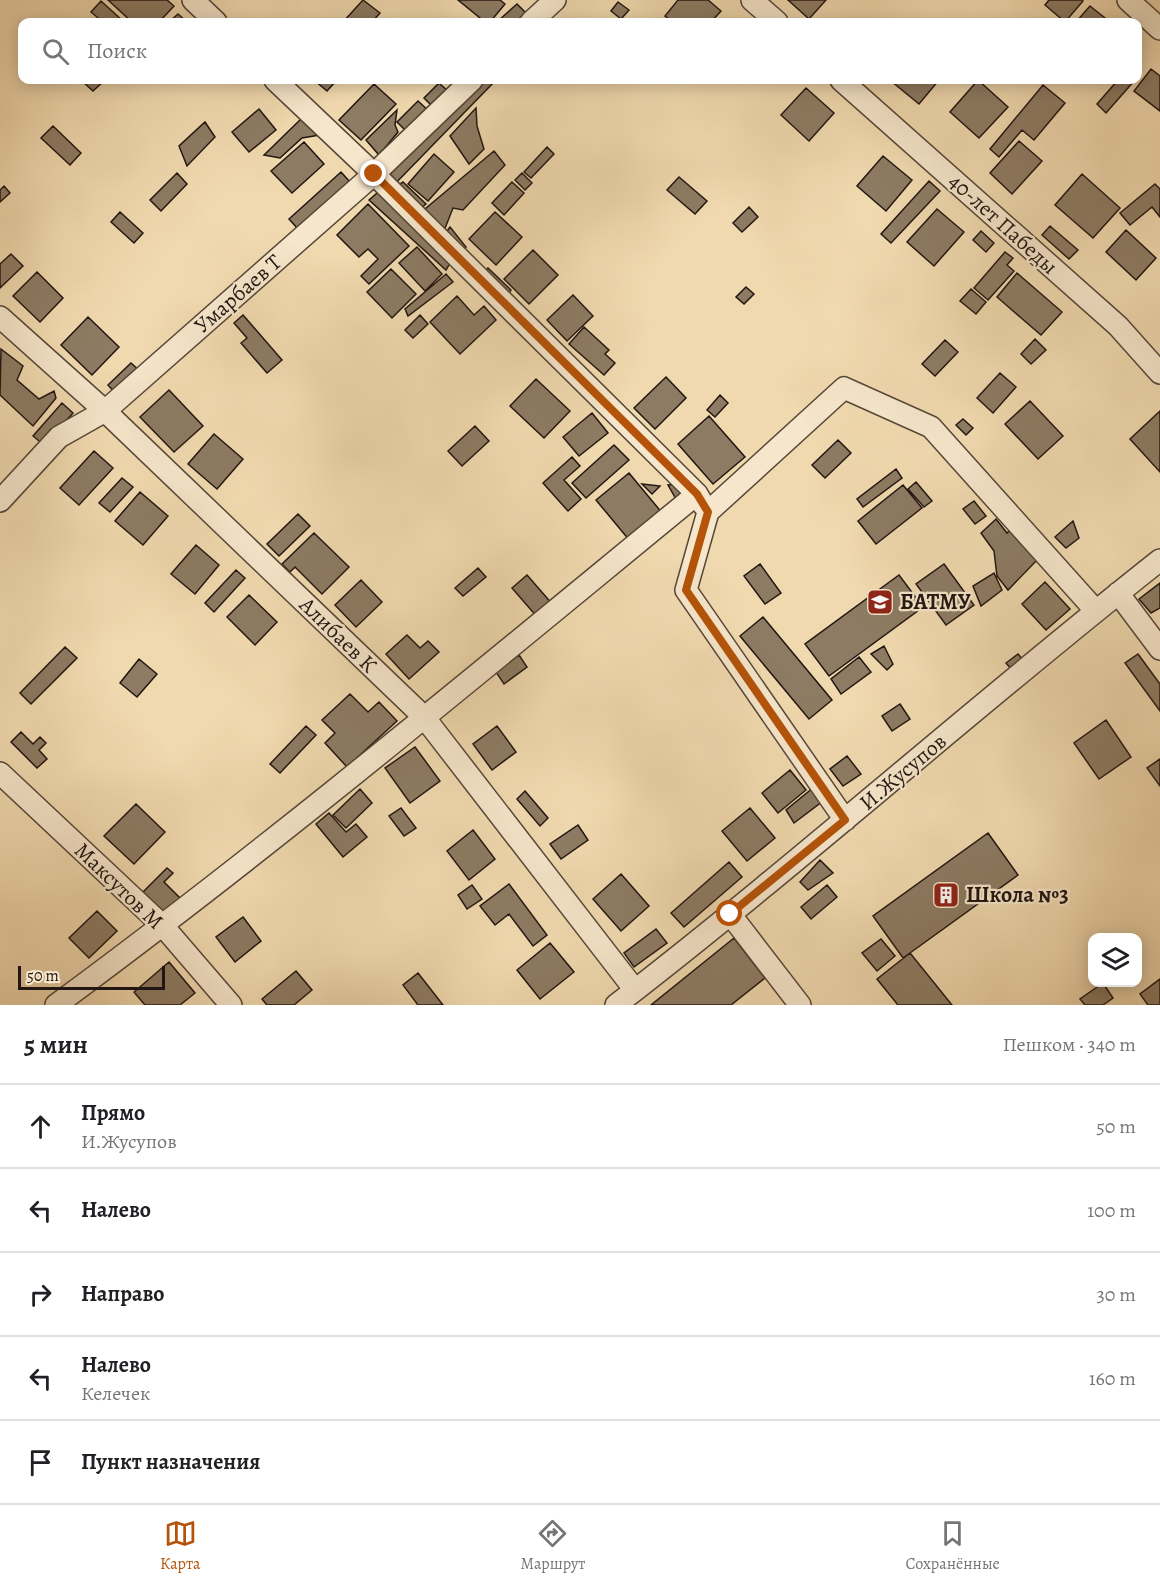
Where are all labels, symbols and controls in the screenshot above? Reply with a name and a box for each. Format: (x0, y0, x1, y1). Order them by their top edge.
search box (18, 18, 1142, 84)
icon: search (39, 35, 72, 68)
text: Поиск (87, 36, 147, 66)
route end (360, 160, 386, 186)
street label: 40-лет Пабеды (942, 167, 1064, 281)
street label: Умарбаев Т (188, 248, 288, 340)
school or university icon: БАТМУ (865, 587, 895, 617)
place label: БАТМУ (900, 587, 971, 617)
street label: Алибаев К (292, 590, 383, 680)
street label: И.Жусупов (853, 727, 953, 817)
street label: Максутов М (68, 836, 170, 936)
building icon: Школа №3 (931, 880, 961, 910)
place label: Школа №3 (966, 880, 1069, 910)
route start (716, 900, 742, 926)
map controls (1088, 933, 1142, 987)
button: layers (1088, 933, 1142, 987)
scale bar (18, 963, 165, 990)
text: 50 m (27, 965, 59, 987)
text: 5 мин (24, 1027, 88, 1062)
text: Пешком · 340 m (1003, 1031, 1136, 1058)
text: Прямо (81, 1098, 145, 1128)
icon: ahead (24, 1110, 57, 1143)
text: 50 m (1096, 1113, 1136, 1140)
text: И.Жусупов (81, 1128, 177, 1155)
icon: left (24, 1194, 57, 1227)
text: Налево (81, 1195, 151, 1225)
text: 100 m (1087, 1197, 1136, 1224)
icon: right (24, 1278, 57, 1311)
text: Направо (81, 1279, 164, 1309)
text: 30 m (1096, 1281, 1136, 1308)
text: Налево (81, 1350, 151, 1380)
icon: left (24, 1362, 57, 1395)
text: 160 m (1089, 1365, 1136, 1392)
text: Келечек (81, 1380, 150, 1407)
icon: arrive (24, 1446, 57, 1479)
text: Пункт назначения (81, 1447, 260, 1477)
tab: Карта (160, 1517, 200, 1575)
tab: Маршрут (521, 1517, 585, 1575)
tab: Сохранённые (906, 1517, 1000, 1575)

